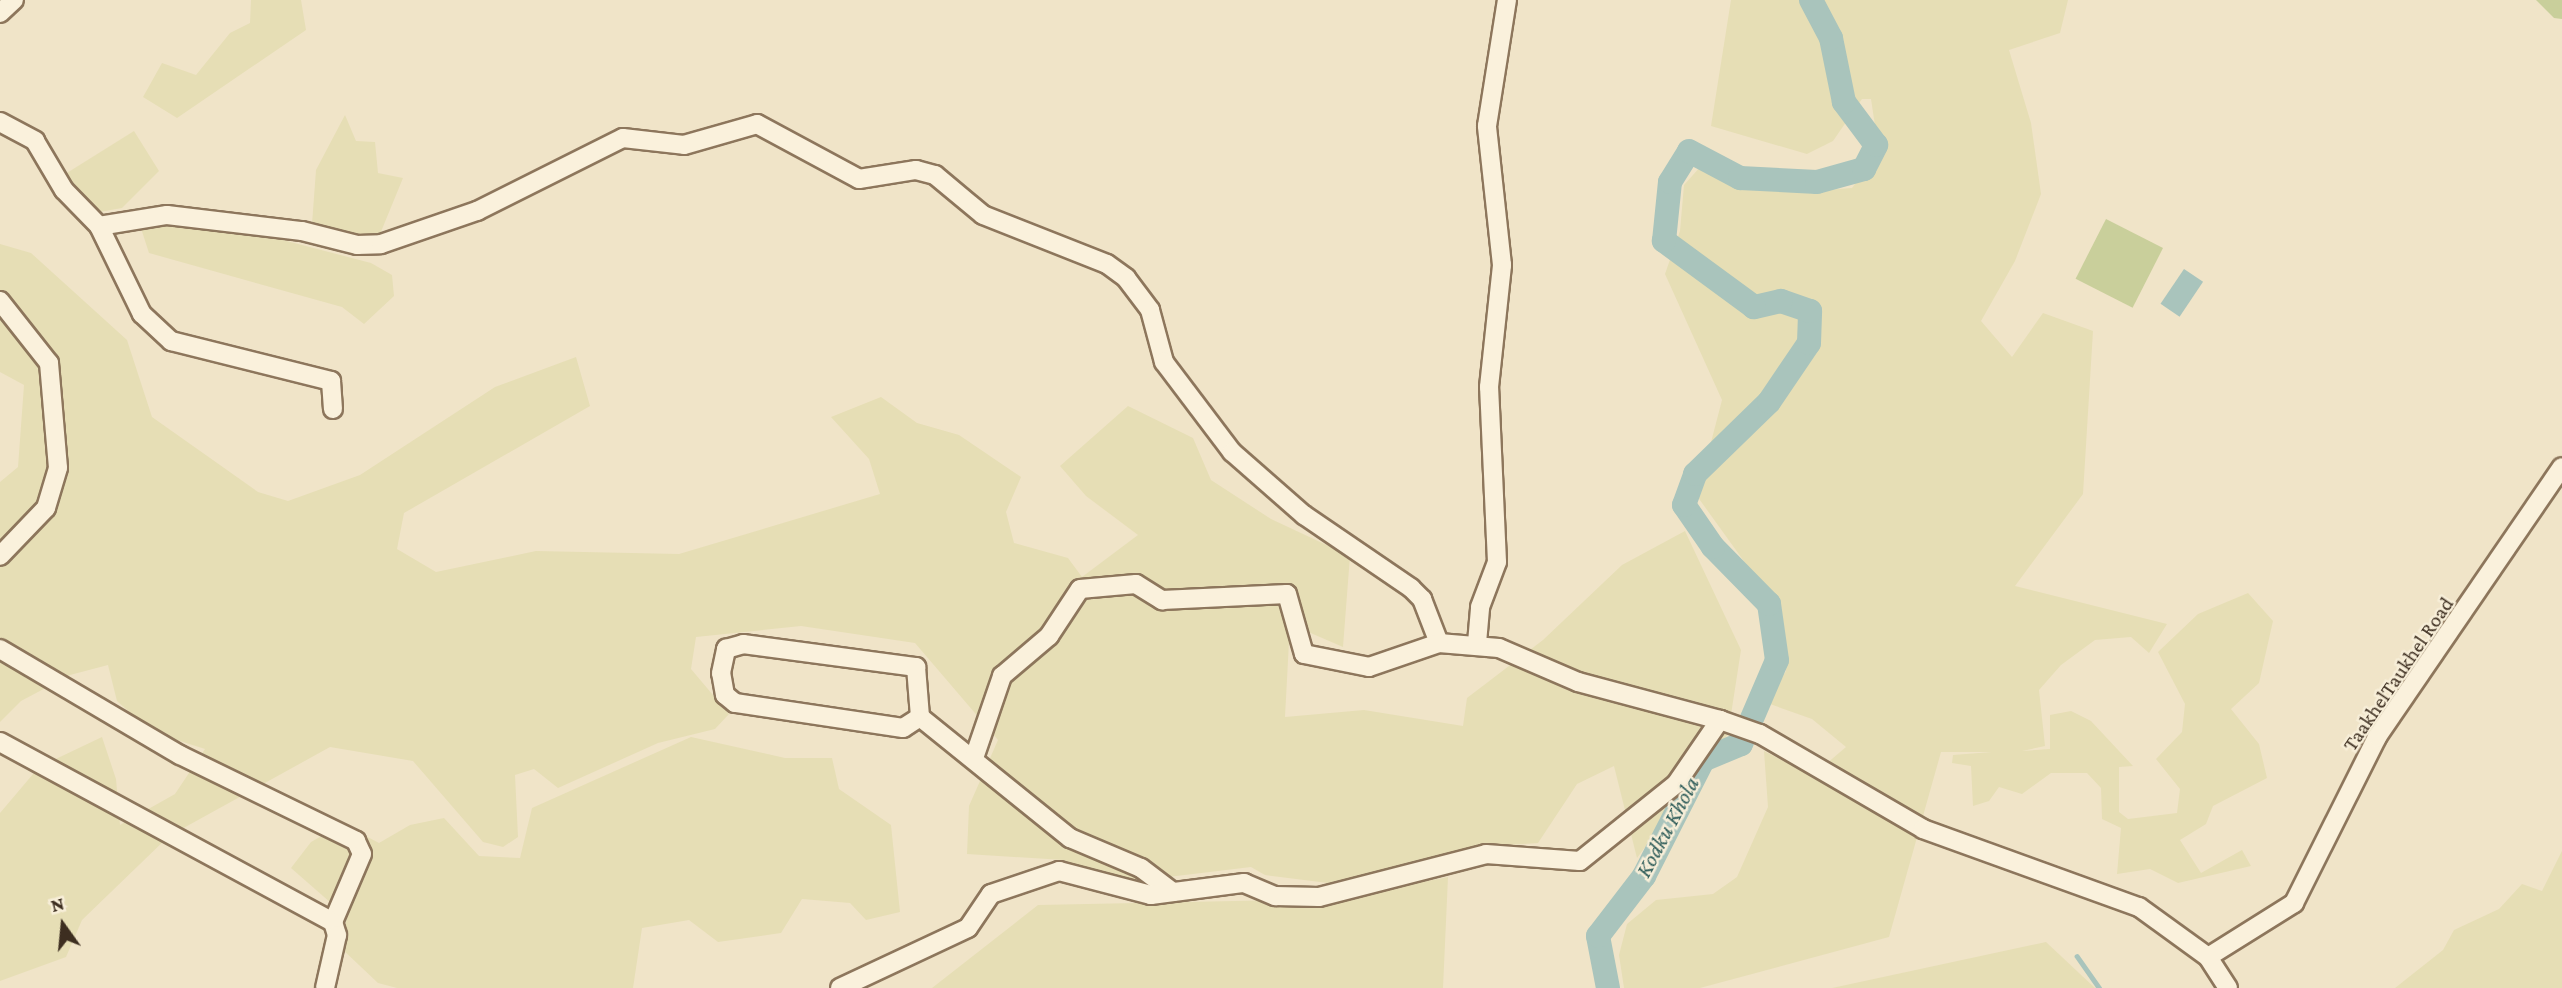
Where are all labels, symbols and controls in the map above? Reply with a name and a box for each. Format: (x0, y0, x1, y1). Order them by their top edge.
street label: TaakhelTaukhel Road (2337, 592, 2459, 756)
water label: Kodku Khola (1629, 772, 1705, 882)
north arrow (28, 890, 98, 960)
text: N (48, 892, 66, 916)

